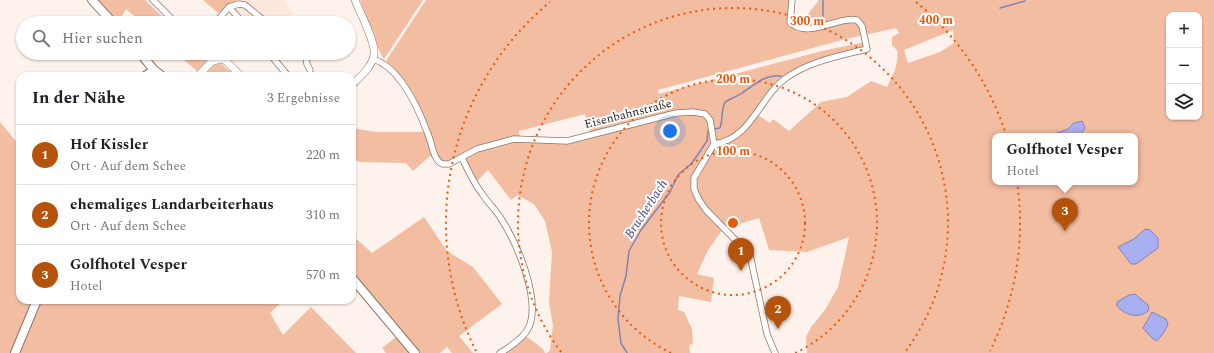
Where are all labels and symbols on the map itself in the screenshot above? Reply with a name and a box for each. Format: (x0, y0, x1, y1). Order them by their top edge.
text: 400 m (919, 11, 953, 30)
text: 300 m (790, 12, 824, 31)
text: 200 m (716, 70, 750, 89)
street label: Eisenbahnstraße (582, 94, 674, 134)
your location (660, 121, 680, 141)
text: 100 m (716, 142, 750, 161)
water label: Brucherbach (619, 175, 673, 242)
pin: 3 (1052, 198, 1078, 231)
centre of rings (726, 216, 740, 230)
pin: 1 (728, 238, 754, 271)
pin: 2 (765, 296, 791, 329)

